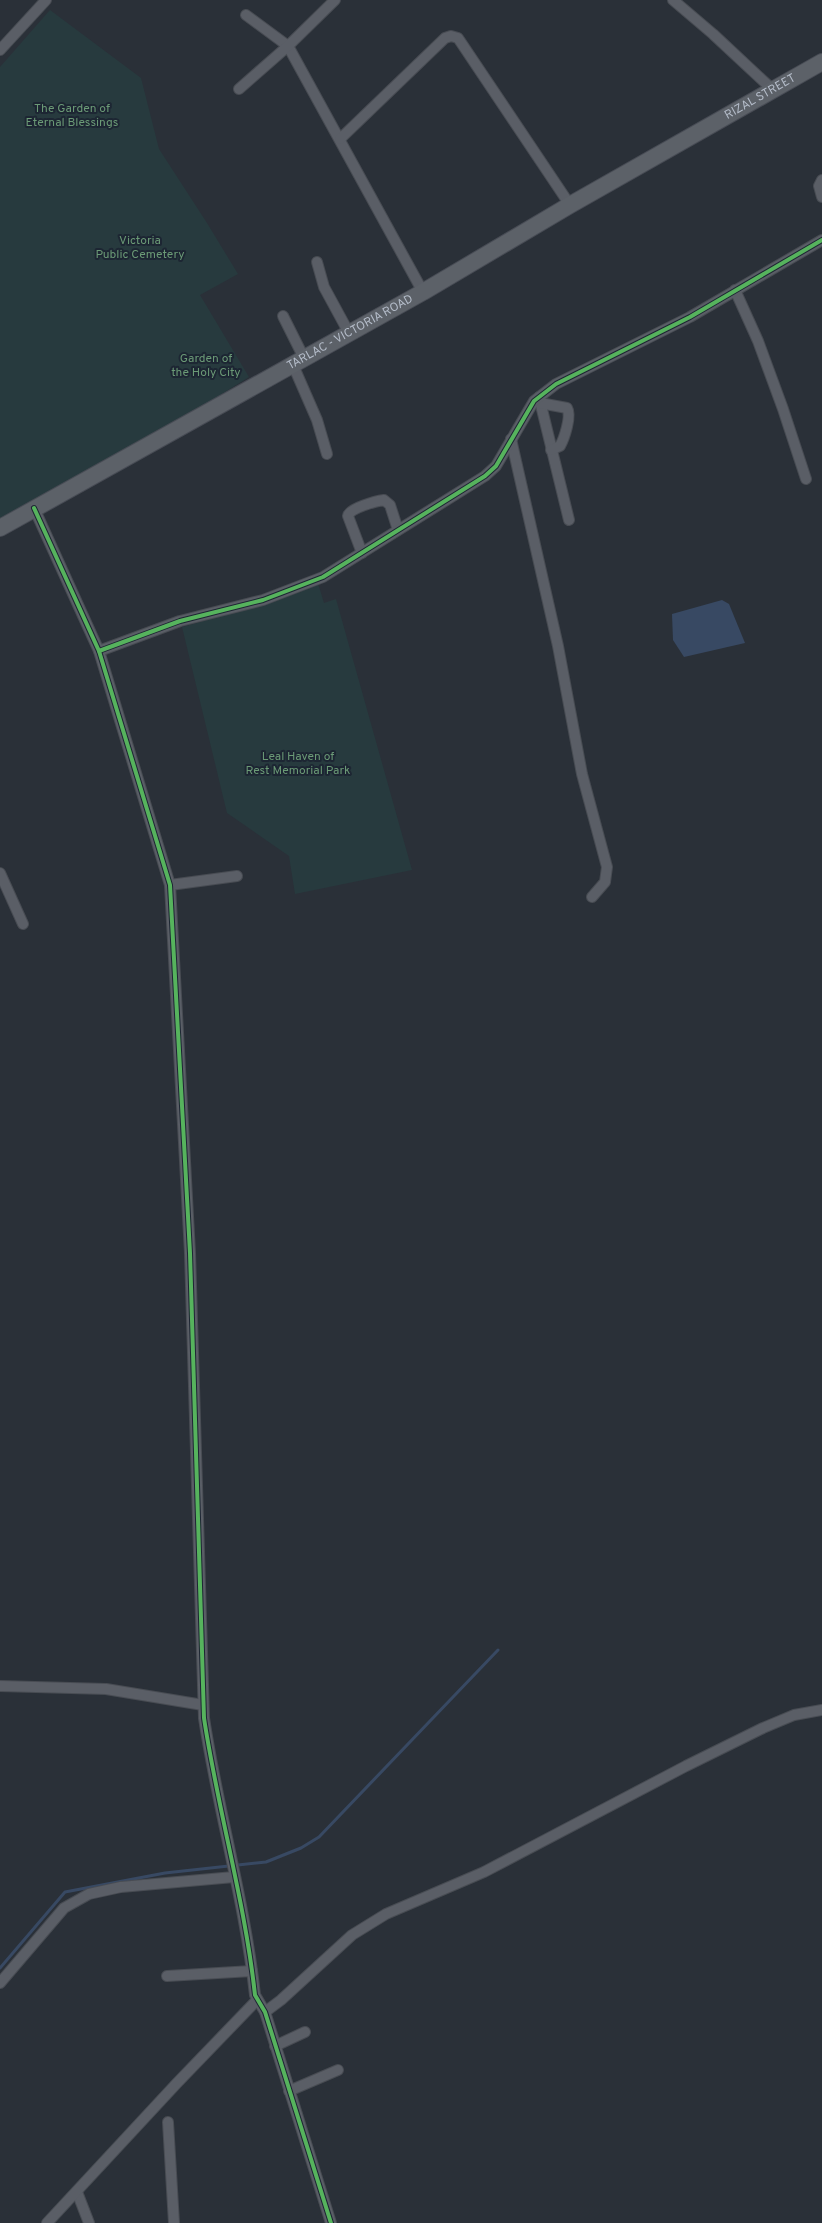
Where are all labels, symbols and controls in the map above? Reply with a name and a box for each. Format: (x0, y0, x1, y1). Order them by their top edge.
street label: RIZAL STREET (722, 70, 799, 124)
park label: The Garden of Eternal Blessings (26, 101, 118, 131)
park label: Victoria Public Cemetery (95, 233, 185, 263)
street label: TARLAC - VICTORIA ROAD (284, 291, 416, 374)
park label: Garden of the Holy City (171, 351, 241, 381)
park label: Leal Haven of Rest Memorial Park (246, 749, 350, 779)

